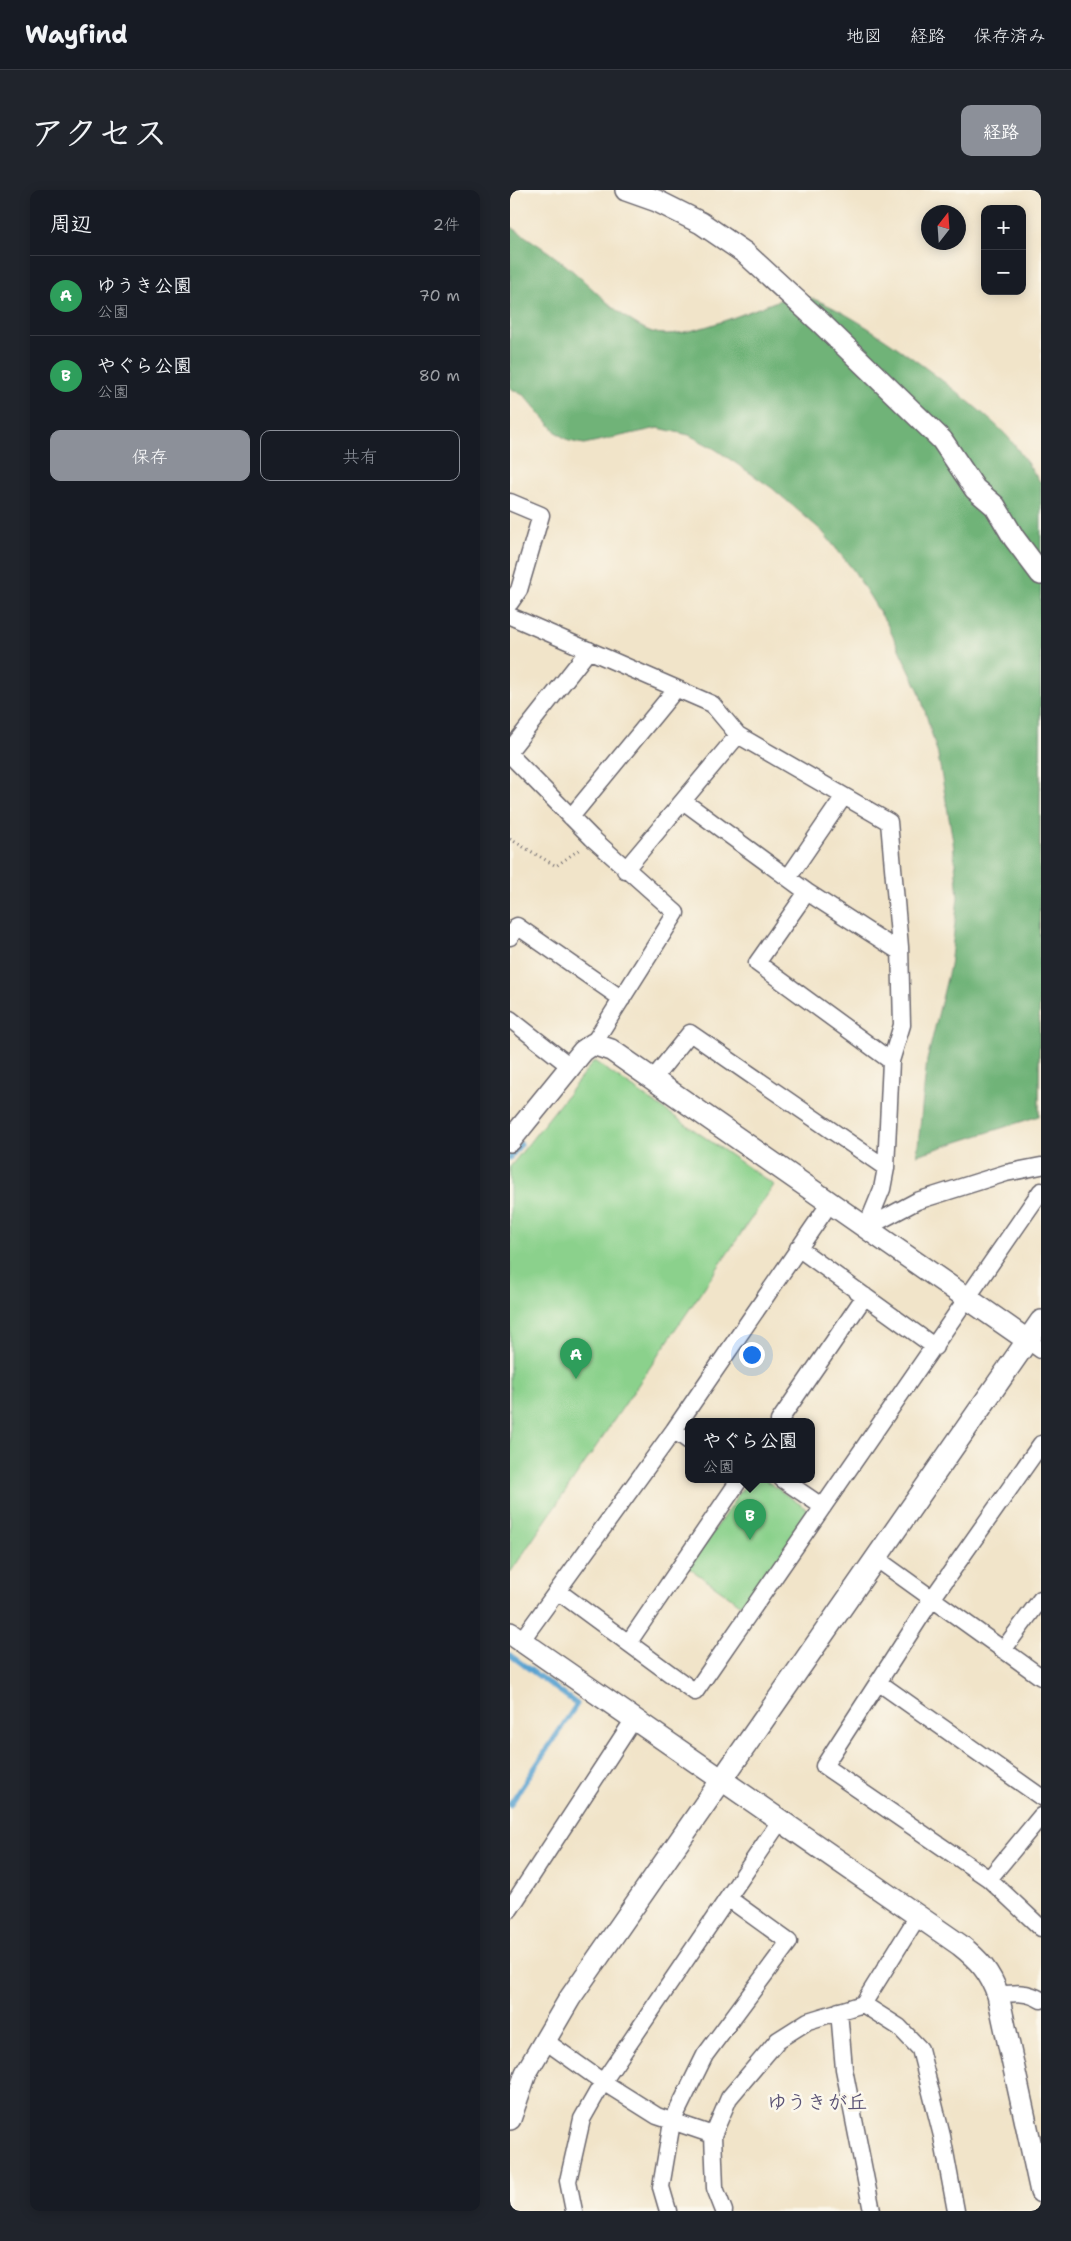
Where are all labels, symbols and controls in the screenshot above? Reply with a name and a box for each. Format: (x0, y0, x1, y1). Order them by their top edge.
text: Wayfind (25, 19, 128, 51)
text: 地図 (846, 24, 882, 48)
text: 経路 (910, 24, 946, 48)
text: 保存済み (974, 24, 1046, 48)
button: 経路 (961, 105, 1041, 156)
text: アクセス (30, 109, 168, 156)
north arrow (921, 205, 966, 250)
map controls (981, 205, 1026, 295)
button: + (981, 205, 1026, 250)
text: 周辺 (50, 210, 92, 238)
text: 2件 (433, 214, 460, 235)
button: − (981, 250, 1026, 295)
text: ゆうき公園 (97, 273, 192, 298)
text: A (60, 285, 72, 306)
text: 70 m (419, 285, 460, 306)
text: 公園 (97, 301, 129, 322)
text: やぐら公園 (97, 353, 192, 378)
text: B (61, 365, 71, 386)
text: 80 m (419, 365, 460, 386)
text: 公園 (97, 381, 129, 402)
button: 保存 (50, 430, 250, 481)
button: 共有 (260, 430, 460, 481)
pin: A (560, 1338, 592, 1379)
your location (739, 1342, 765, 1368)
popup (685, 1418, 815, 1483)
text: やぐら公園 (702, 1428, 798, 1453)
text: 公園 (702, 1456, 735, 1477)
pin: B (734, 1499, 766, 1540)
district label: ゆうきが丘 (767, 2089, 867, 2115)

